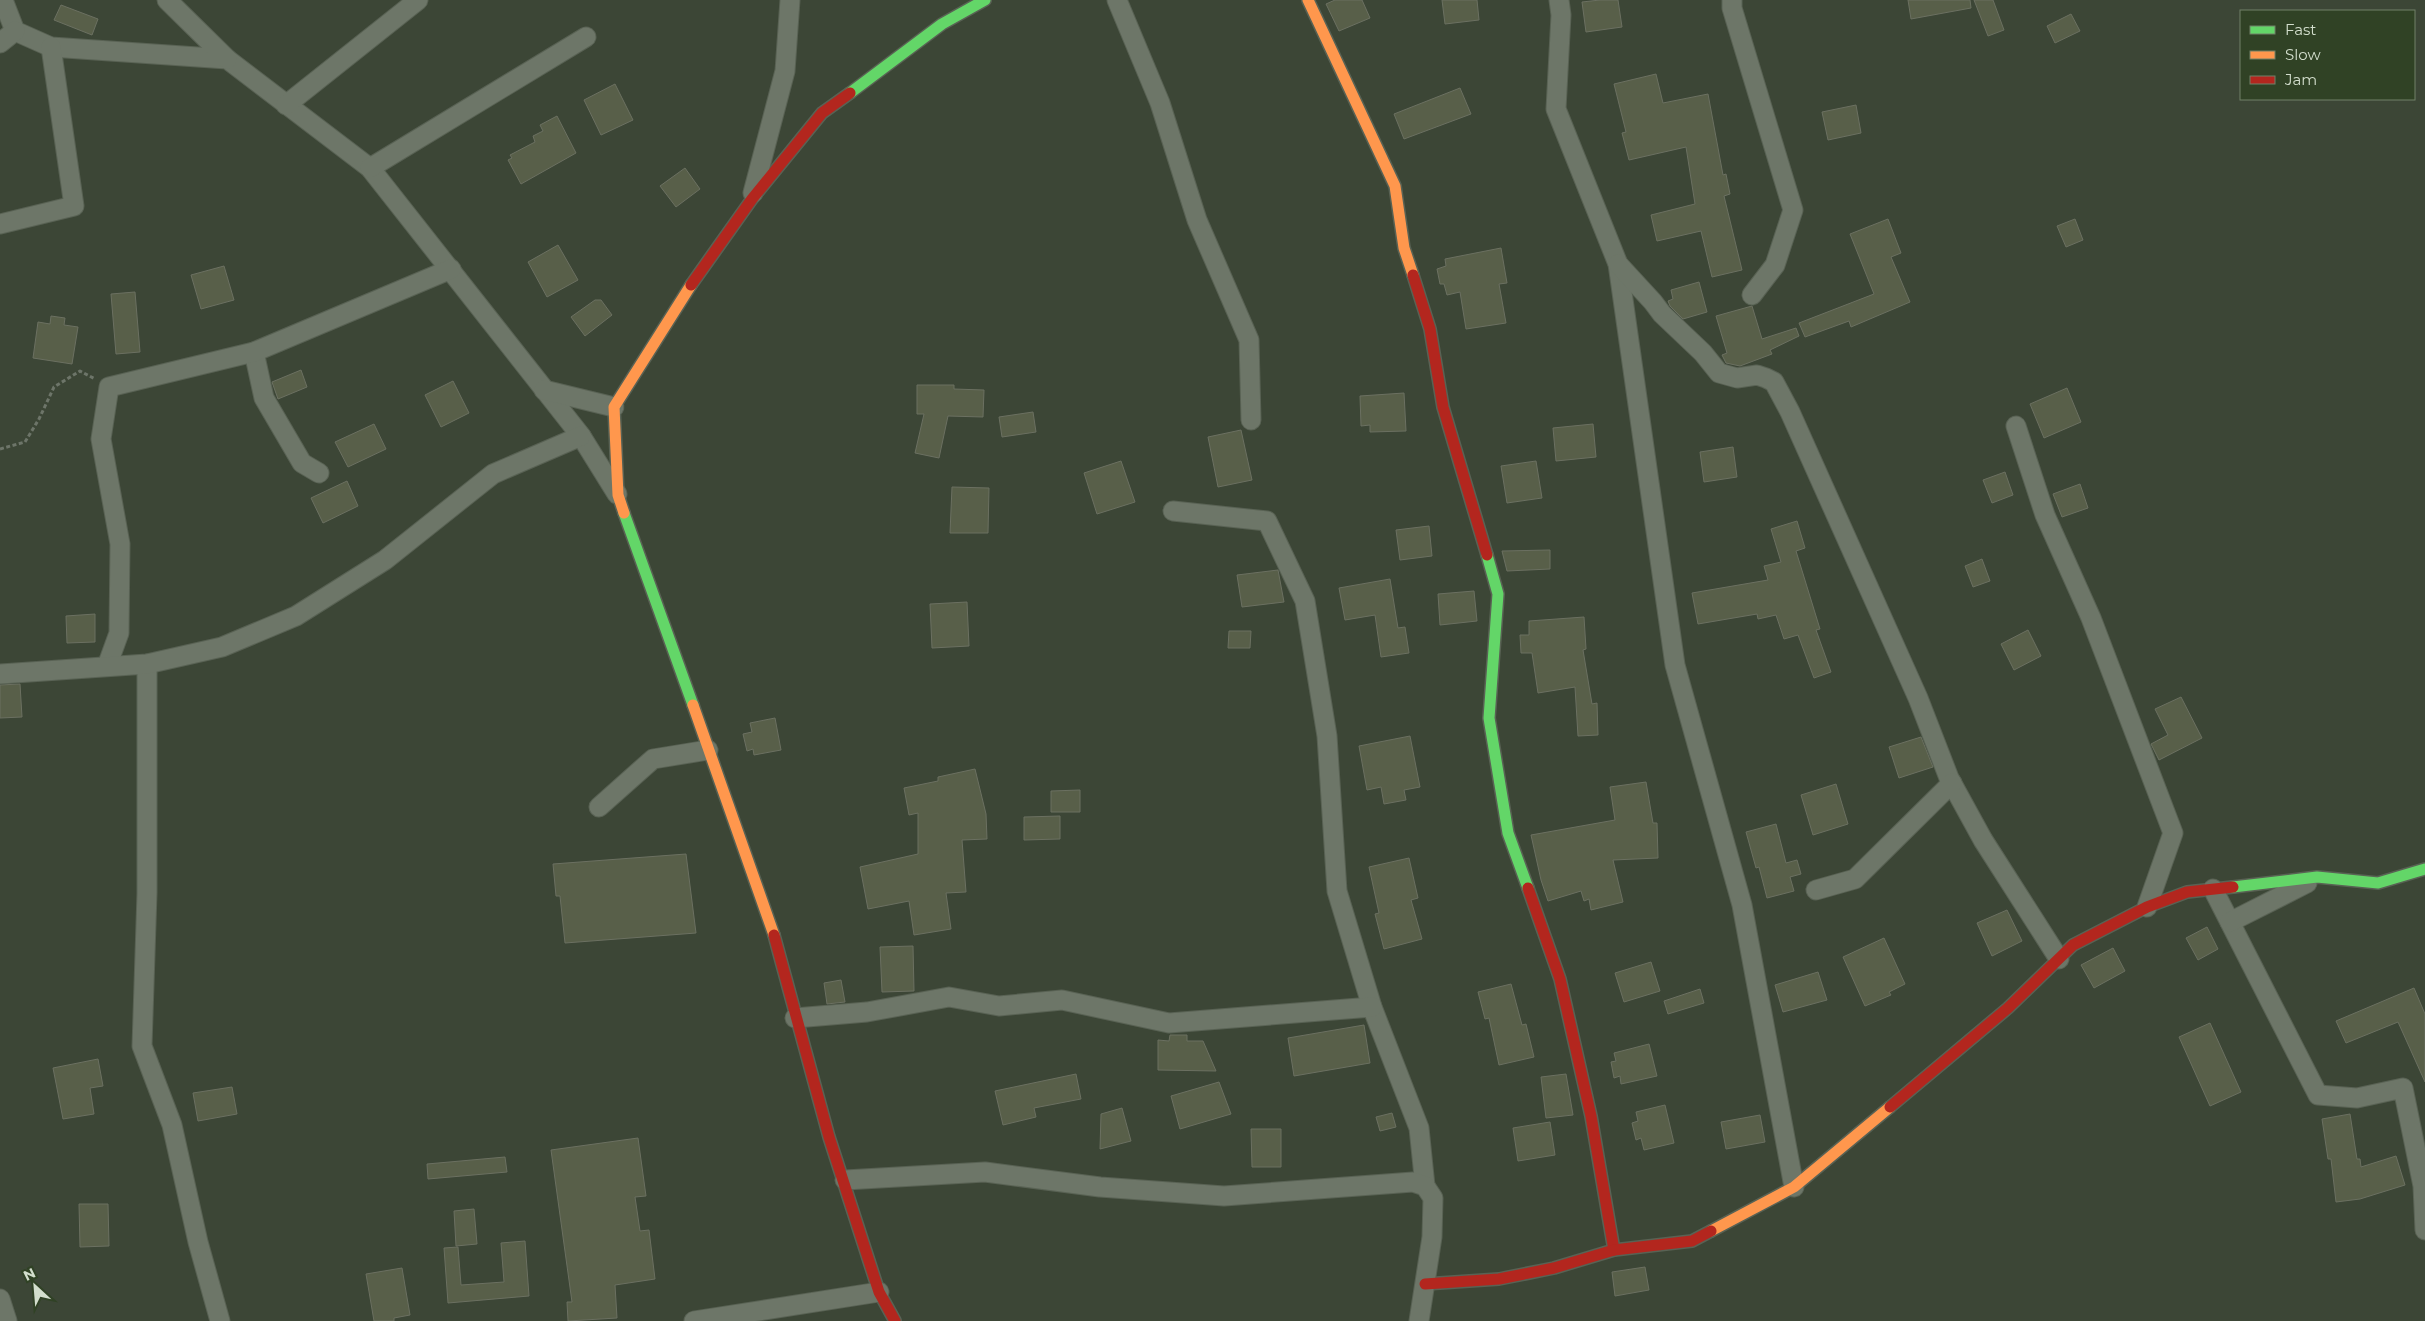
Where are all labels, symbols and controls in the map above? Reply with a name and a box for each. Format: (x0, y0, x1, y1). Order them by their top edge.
legend (2240, 10, 2415, 100)
text: Fast (2285, 20, 2316, 39)
text: Slow (2285, 45, 2321, 64)
text: Jam (2284, 70, 2317, 89)
north arrow (10, 1261, 60, 1311)
text: N (20, 1264, 38, 1285)

